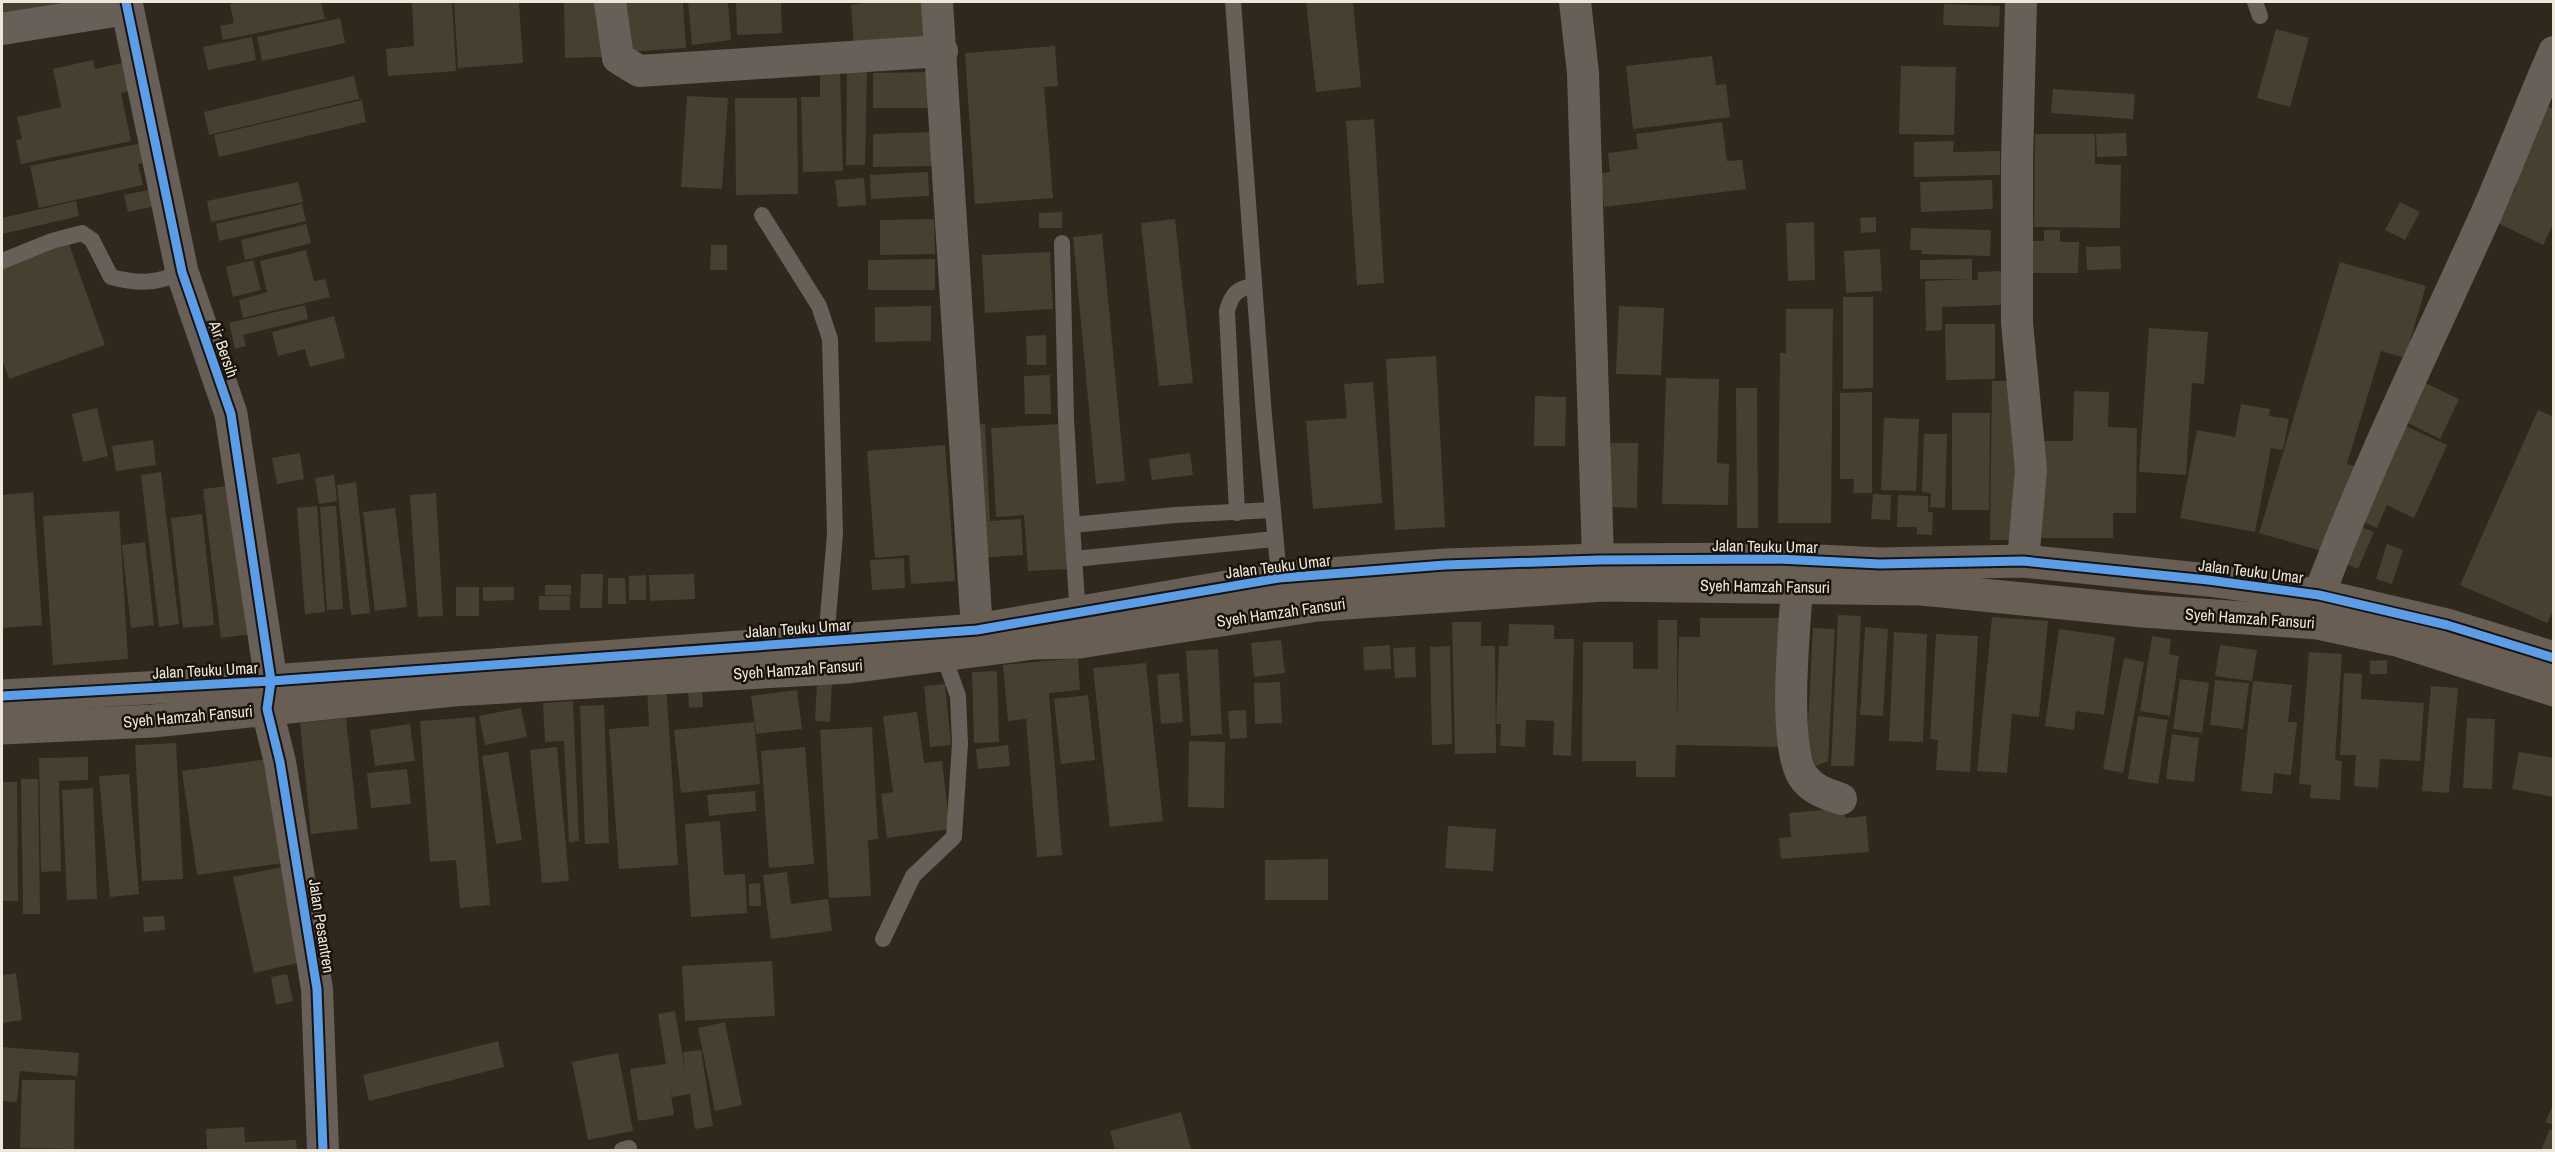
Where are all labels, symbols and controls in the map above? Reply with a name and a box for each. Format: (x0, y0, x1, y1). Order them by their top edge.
street label: Air Bersih (204, 317, 244, 380)
street label: Jalan Teuku Umar (1712, 534, 1819, 558)
street label: Jalan Teuku Umar (1224, 549, 1332, 583)
street label: Jalan Teuku Umar (2197, 554, 2305, 588)
street label: Syeh Hamzah Fansuri (1700, 574, 1830, 598)
street label: Syeh Hamzah Fansuri (1215, 592, 1347, 632)
street label: Syeh Hamzah Fansuri (2184, 602, 2316, 634)
street label: Jalan Teuku Umar (745, 613, 852, 643)
street label: Syeh Hamzah Fansuri (732, 653, 864, 685)
street label: Jalan Teuku Umar (152, 656, 259, 684)
street label: Syeh Hamzah Fansuri (122, 699, 254, 733)
street label: Jalan Pesantren (304, 877, 340, 975)

